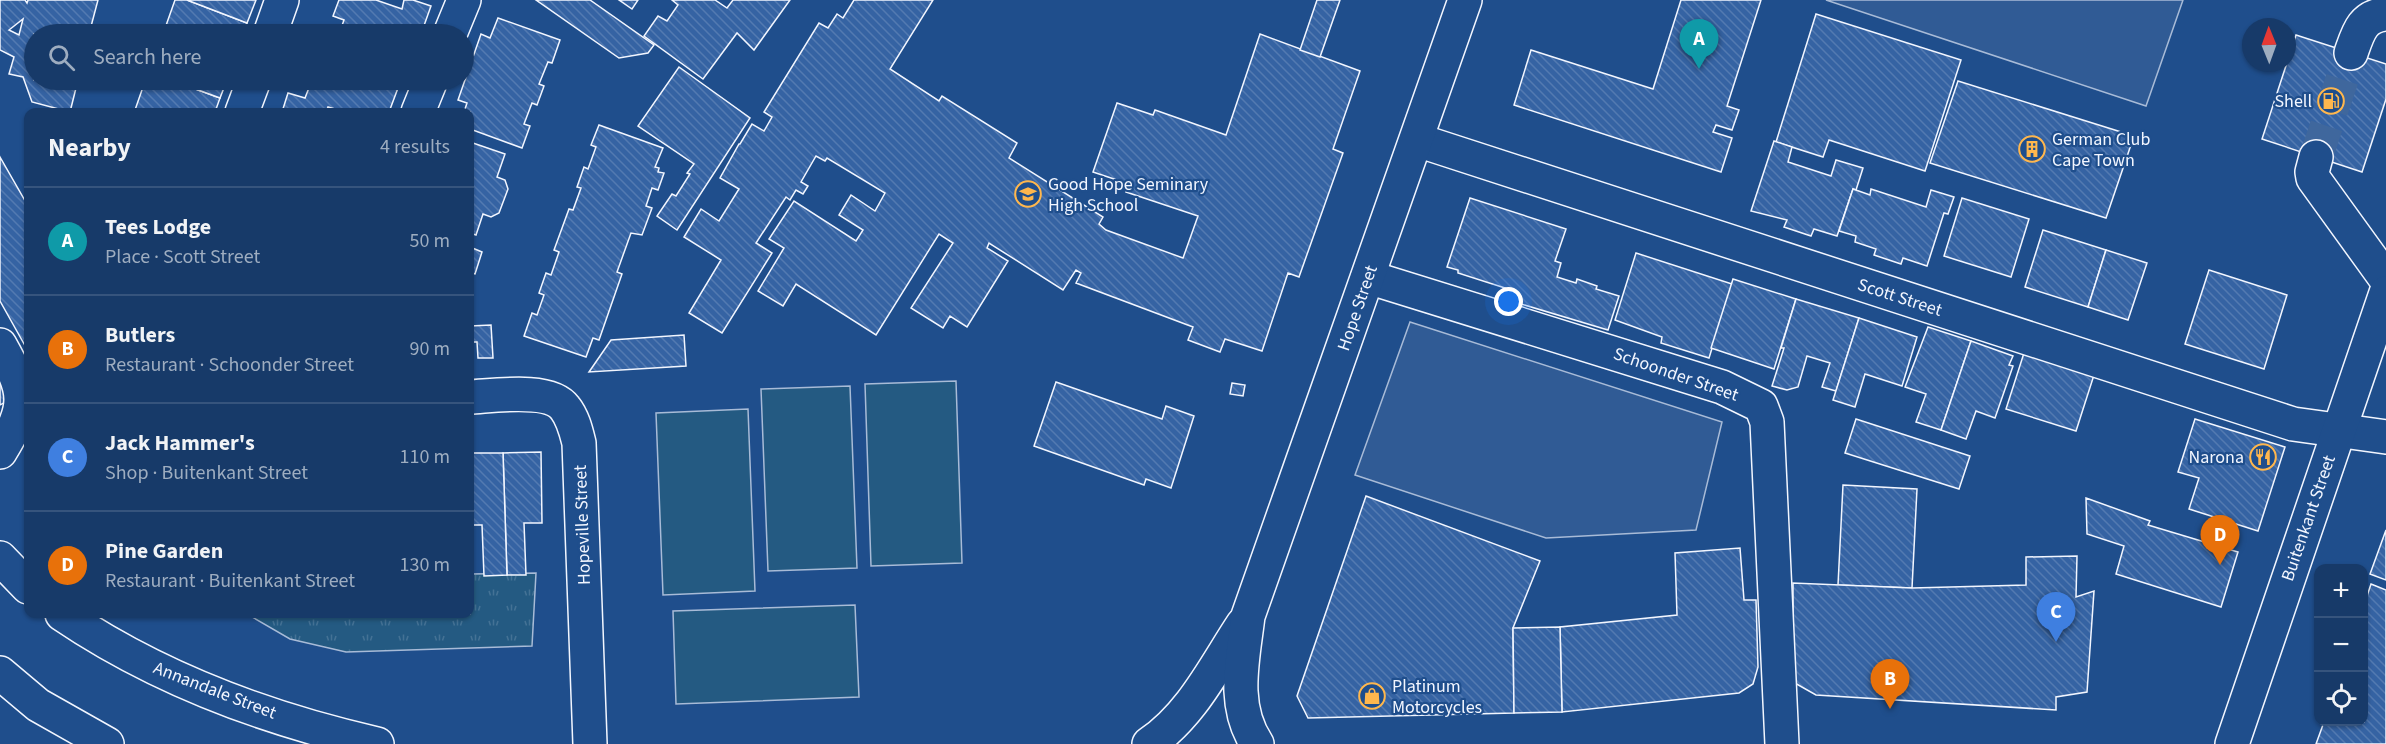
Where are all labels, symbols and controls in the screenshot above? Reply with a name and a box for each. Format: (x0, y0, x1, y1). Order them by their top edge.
north arrow (2242, 18, 2296, 72)
pin: A (1680, 20, 1718, 69)
search box (24, 24, 474, 90)
icon: search (45, 41, 78, 74)
text: Search here (93, 41, 201, 73)
fuel station icon: Shell (2316, 86, 2346, 116)
place label: Shell (2274, 89, 2312, 114)
place label: German Club Cape Town (2052, 127, 2150, 173)
text: Nearby (48, 129, 131, 166)
text: 4 results (380, 133, 450, 161)
building icon: German Club Cape Town (2017, 134, 2047, 164)
place label: Good Hope Seminary High School (1048, 172, 1209, 218)
school or university icon: Good Hope Seminary High School (1013, 179, 1043, 209)
text: Tees Lodge (105, 211, 211, 243)
text: A (62, 227, 73, 255)
text: 50 m (410, 227, 450, 255)
text: Place · Scott Street (105, 243, 260, 271)
street label: Hope Street (1331, 262, 1384, 354)
street label: Scott Street (1854, 272, 1945, 323)
your location (1494, 287, 1523, 316)
text: Butlers (105, 319, 175, 351)
text: B (61, 335, 74, 363)
text: 90 m (410, 335, 450, 363)
street label: Schoonder Street (1610, 341, 1742, 408)
text: Restaurant · Schoonder Street (105, 351, 354, 379)
text: Jack Hammer's (105, 427, 255, 459)
restaurant icon: Narona (2248, 442, 2278, 472)
text: C (62, 443, 73, 471)
text: 110 m (400, 443, 450, 471)
place label: Narona (2189, 445, 2244, 470)
street label: Buitenkant Street (2275, 452, 2342, 585)
text: Shop · Buitenkant Street (105, 459, 308, 487)
street label: Hopeville Street (568, 465, 597, 585)
pin: D (2200, 516, 2240, 565)
text: Pine Garden (105, 535, 223, 567)
text: D (61, 551, 74, 579)
text: 130 m (400, 551, 450, 579)
map controls (2314, 564, 2368, 726)
button: + (2314, 564, 2368, 618)
text: Restaurant · Buitenkant Street (105, 567, 355, 595)
pin: C (2036, 592, 2076, 642)
button: − (2314, 618, 2368, 672)
street label: Annandale Street (150, 656, 280, 725)
pin: B (1870, 660, 1910, 709)
button: locate (2314, 672, 2368, 726)
place label: Platinum Motorcycles (1392, 674, 1482, 720)
shop icon: Platinum Motorcycles (1357, 681, 1387, 711)

